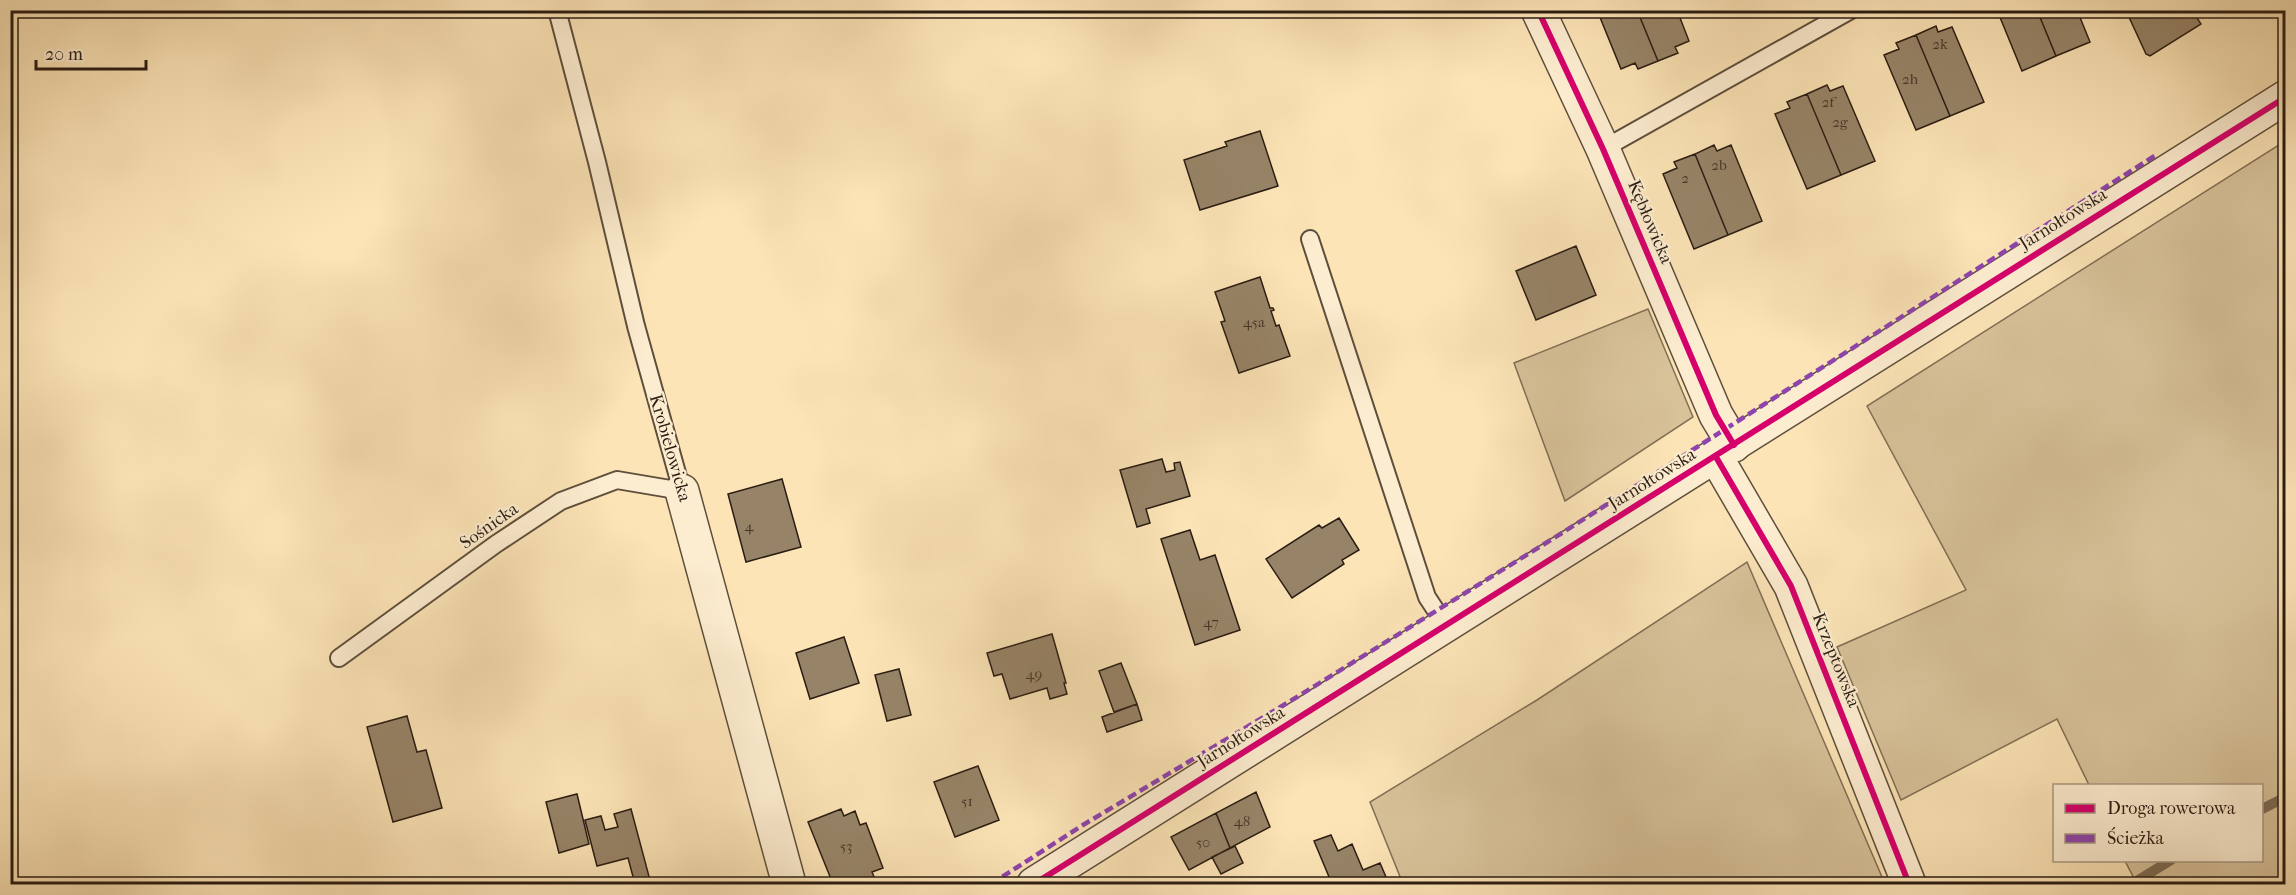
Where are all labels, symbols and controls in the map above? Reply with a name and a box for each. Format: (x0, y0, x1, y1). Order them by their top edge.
scale bar (36, 33, 146, 71)
house number: 2k (1932, 35, 1948, 53)
text: 20 m (45, 44, 83, 65)
house number: 2h (1902, 70, 1919, 88)
house number: 2f (1822, 93, 1837, 111)
house number: 2g (1832, 113, 1849, 131)
house number: 2b (1711, 156, 1727, 174)
house number: 2 (1681, 169, 1689, 187)
street label: Kębłowicka (1623, 177, 1677, 268)
street label: Jarnołtowska (2014, 183, 2111, 255)
house number: 45a (1243, 313, 1266, 331)
street label: Krobielowicka (645, 392, 696, 505)
street label: Jarnołtowska (1603, 443, 1700, 515)
street label: Sośnicka (456, 498, 523, 554)
house number: 4 (745, 517, 755, 535)
street label: Krzeptowska (1808, 610, 1865, 711)
house number: 47 (1203, 613, 1219, 631)
house number: 49 (1026, 665, 1042, 683)
street label: Jarnołtowska (1192, 701, 1289, 773)
legend (2053, 784, 2263, 862)
house number: 51 (961, 792, 973, 810)
text: Droga rowerowa (2107, 798, 2236, 819)
house number: 48 (1234, 812, 1250, 830)
text: Ścieżka (2107, 827, 2165, 849)
house number: 50 (1196, 833, 1210, 851)
house number: 53 (840, 837, 852, 855)

